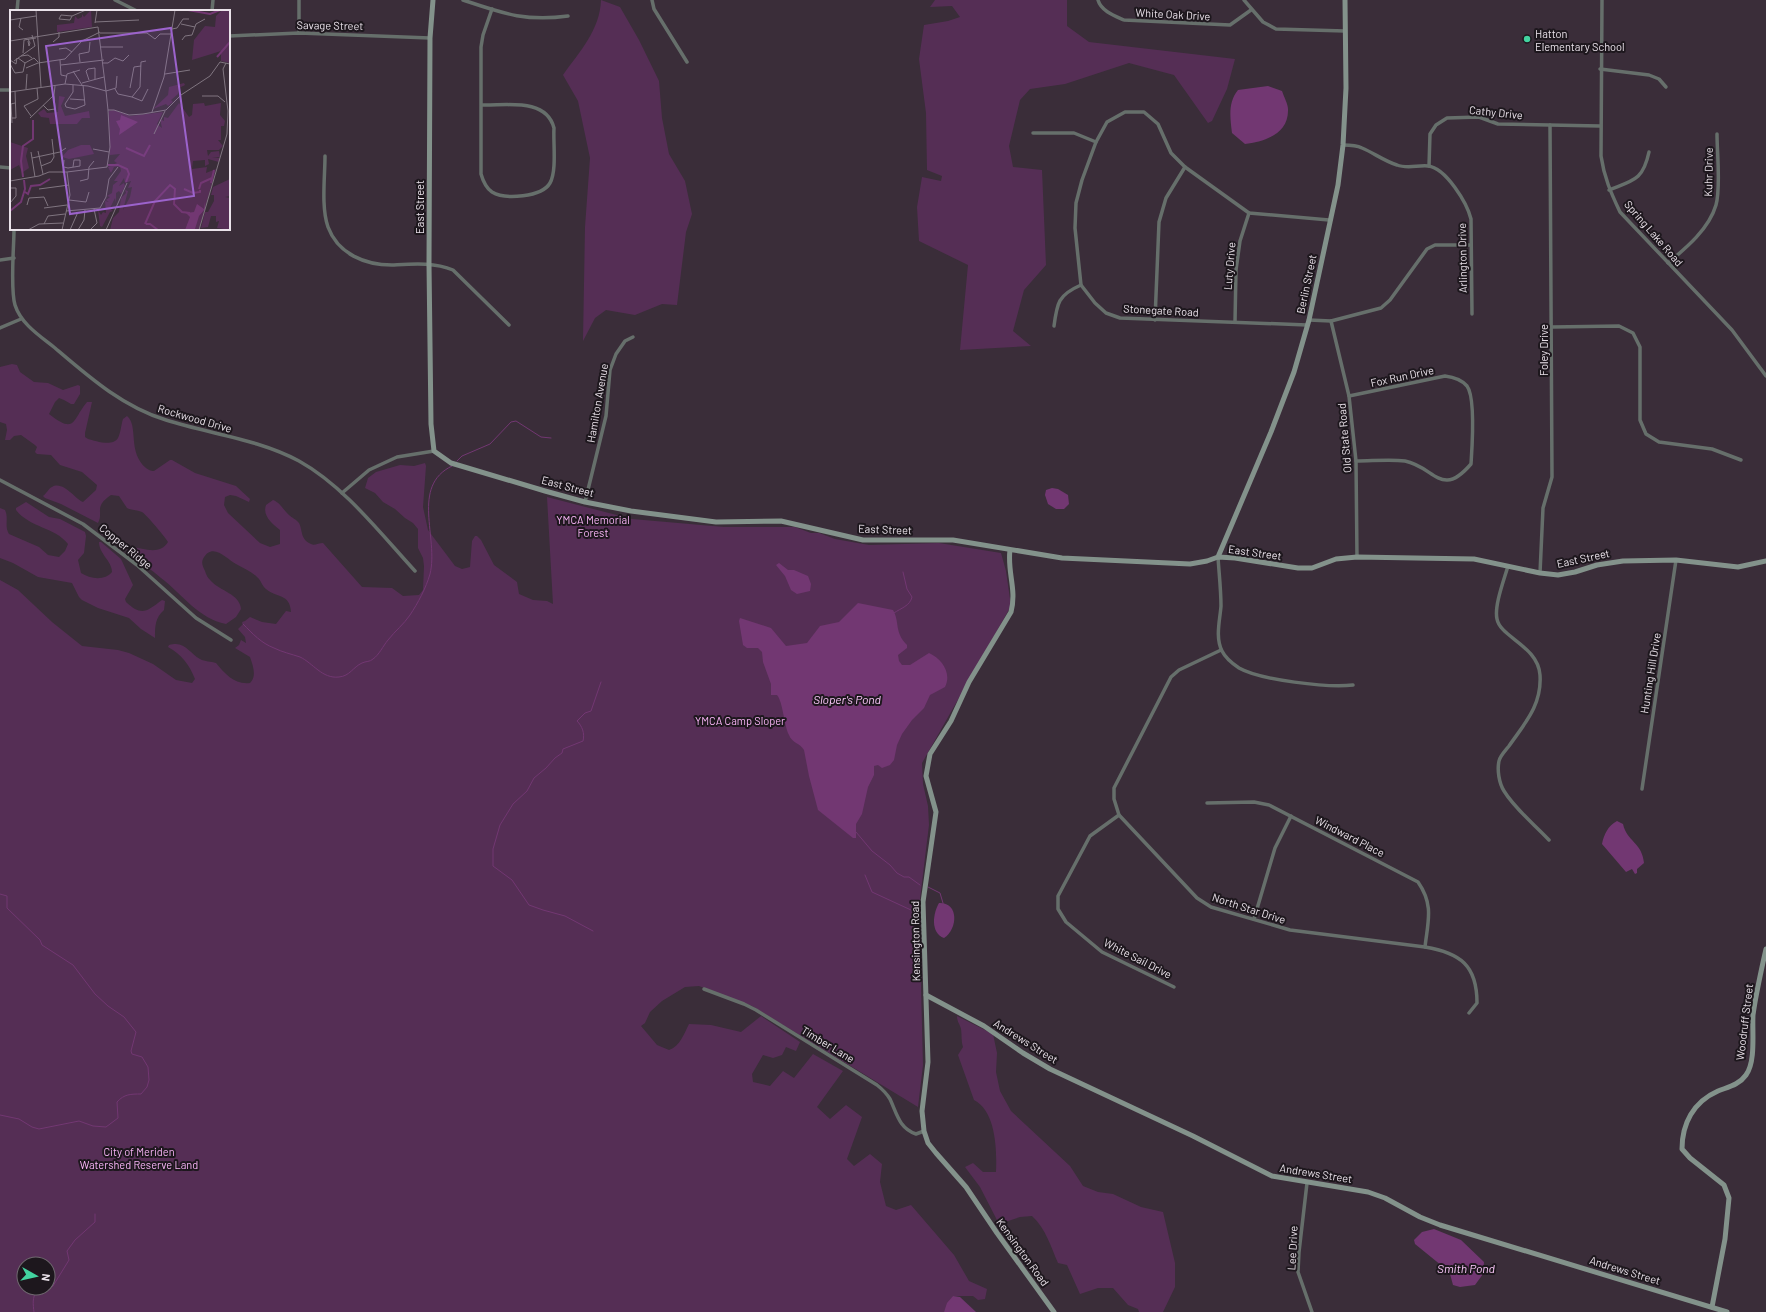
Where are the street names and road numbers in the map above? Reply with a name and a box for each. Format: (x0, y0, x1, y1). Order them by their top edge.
street label: White Oak Drive (1135, 6, 1211, 22)
street label: Savage Street (297, 18, 363, 32)
street label: Cathy Drive (1469, 103, 1524, 121)
street label: Kuhr Drive (1701, 147, 1715, 197)
street label: East Street (413, 180, 426, 234)
street label: Spring Lake Road (1622, 197, 1686, 269)
street label: Arlington Drive (1455, 223, 1469, 293)
street label: Luty Drive (1220, 241, 1238, 290)
street label: Berlin Street (1293, 253, 1319, 315)
street label: Stonegate Road (1123, 302, 1199, 318)
street label: Foley Drive (1537, 324, 1550, 376)
street label: Hamilton Avenue (584, 362, 610, 444)
street label: Fox Run Drive (1369, 363, 1435, 389)
street label: Rockwood Drive (157, 401, 234, 435)
street label: Old State Road (1334, 403, 1354, 473)
street label: East Street (540, 473, 596, 499)
street label: Copper Ridge (97, 521, 155, 571)
street label: East Street (858, 522, 912, 536)
street label: East Street (1227, 542, 1283, 562)
street label: East Street (1555, 546, 1611, 570)
street label: Hunting Hill Drive (1637, 632, 1663, 714)
street label: Windward Place (1313, 813, 1387, 859)
street label: North Star Drive (1211, 890, 1288, 926)
street label: Kensington Road (908, 901, 922, 981)
street label: White Sail Drive (1102, 935, 1174, 981)
street label: Woodruff Street (1733, 983, 1755, 1061)
street label: Andrews Street (991, 1016, 1061, 1066)
street label: Timber Lane (799, 1023, 857, 1065)
street label: Andrews Street (1279, 1161, 1353, 1185)
street label: Kensington Road (994, 1216, 1052, 1288)
street label: Lee Drive (1284, 1225, 1300, 1271)
street label: Andrews Street (1588, 1253, 1662, 1287)

